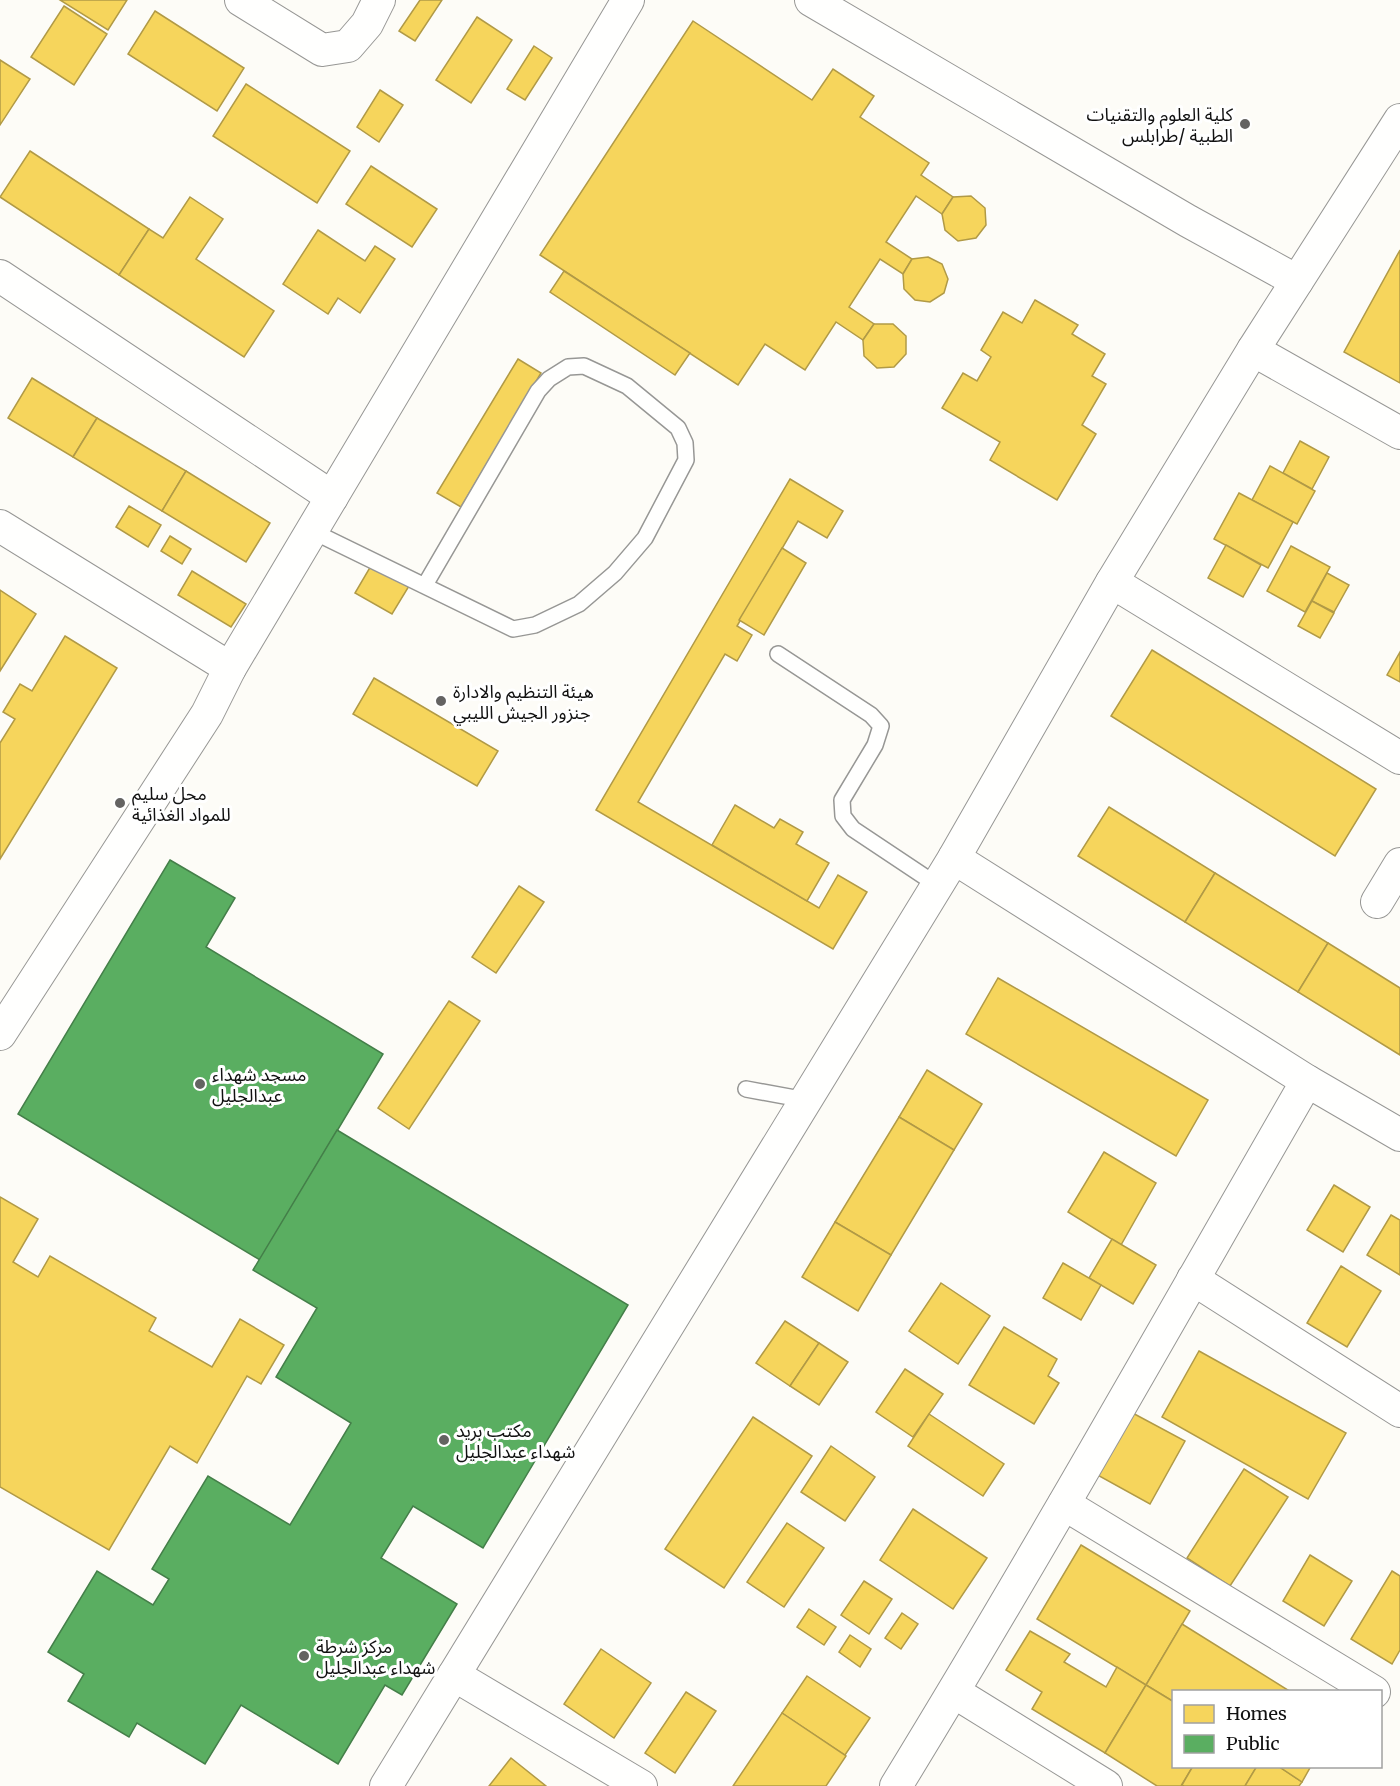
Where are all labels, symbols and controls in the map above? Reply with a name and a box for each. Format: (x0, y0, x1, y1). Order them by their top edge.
place label: كلية العلوم والتقنيات الطبية /طرابلس (1087, 103, 1234, 147)
marker: كلية العلوم والتقنيات الطبية /طرابلس (1238, 117, 1252, 131)
place label: هيئة التنظيم والادارة جنزور الجيش الليبي (453, 680, 594, 726)
marker: هيئة التنظيم والادارة جنزور الجيش الليبي (434, 694, 448, 708)
place label: محل سليم للمواد الغذائية (132, 782, 231, 826)
marker: محل سليم للمواد الغذائية (113, 796, 127, 810)
place label: مسجد شهداء عبدالجليل (212, 1063, 307, 1107)
marker: مسجد شهداء عبدالجليل (193, 1077, 207, 1091)
place label: مكتب بريد شهداء عبدالجليل (456, 1419, 575, 1463)
marker: مكتب بريد شهداء عبدالجليل (437, 1433, 451, 1447)
place label: مركز شرطة شهداء عبدالجليل (316, 1635, 435, 1679)
marker: مركز شرطة شهداء عبدالجليل (297, 1649, 311, 1663)
legend (1172, 1690, 1382, 1768)
text: Homes (1226, 1702, 1287, 1725)
text: Public (1226, 1732, 1280, 1755)

